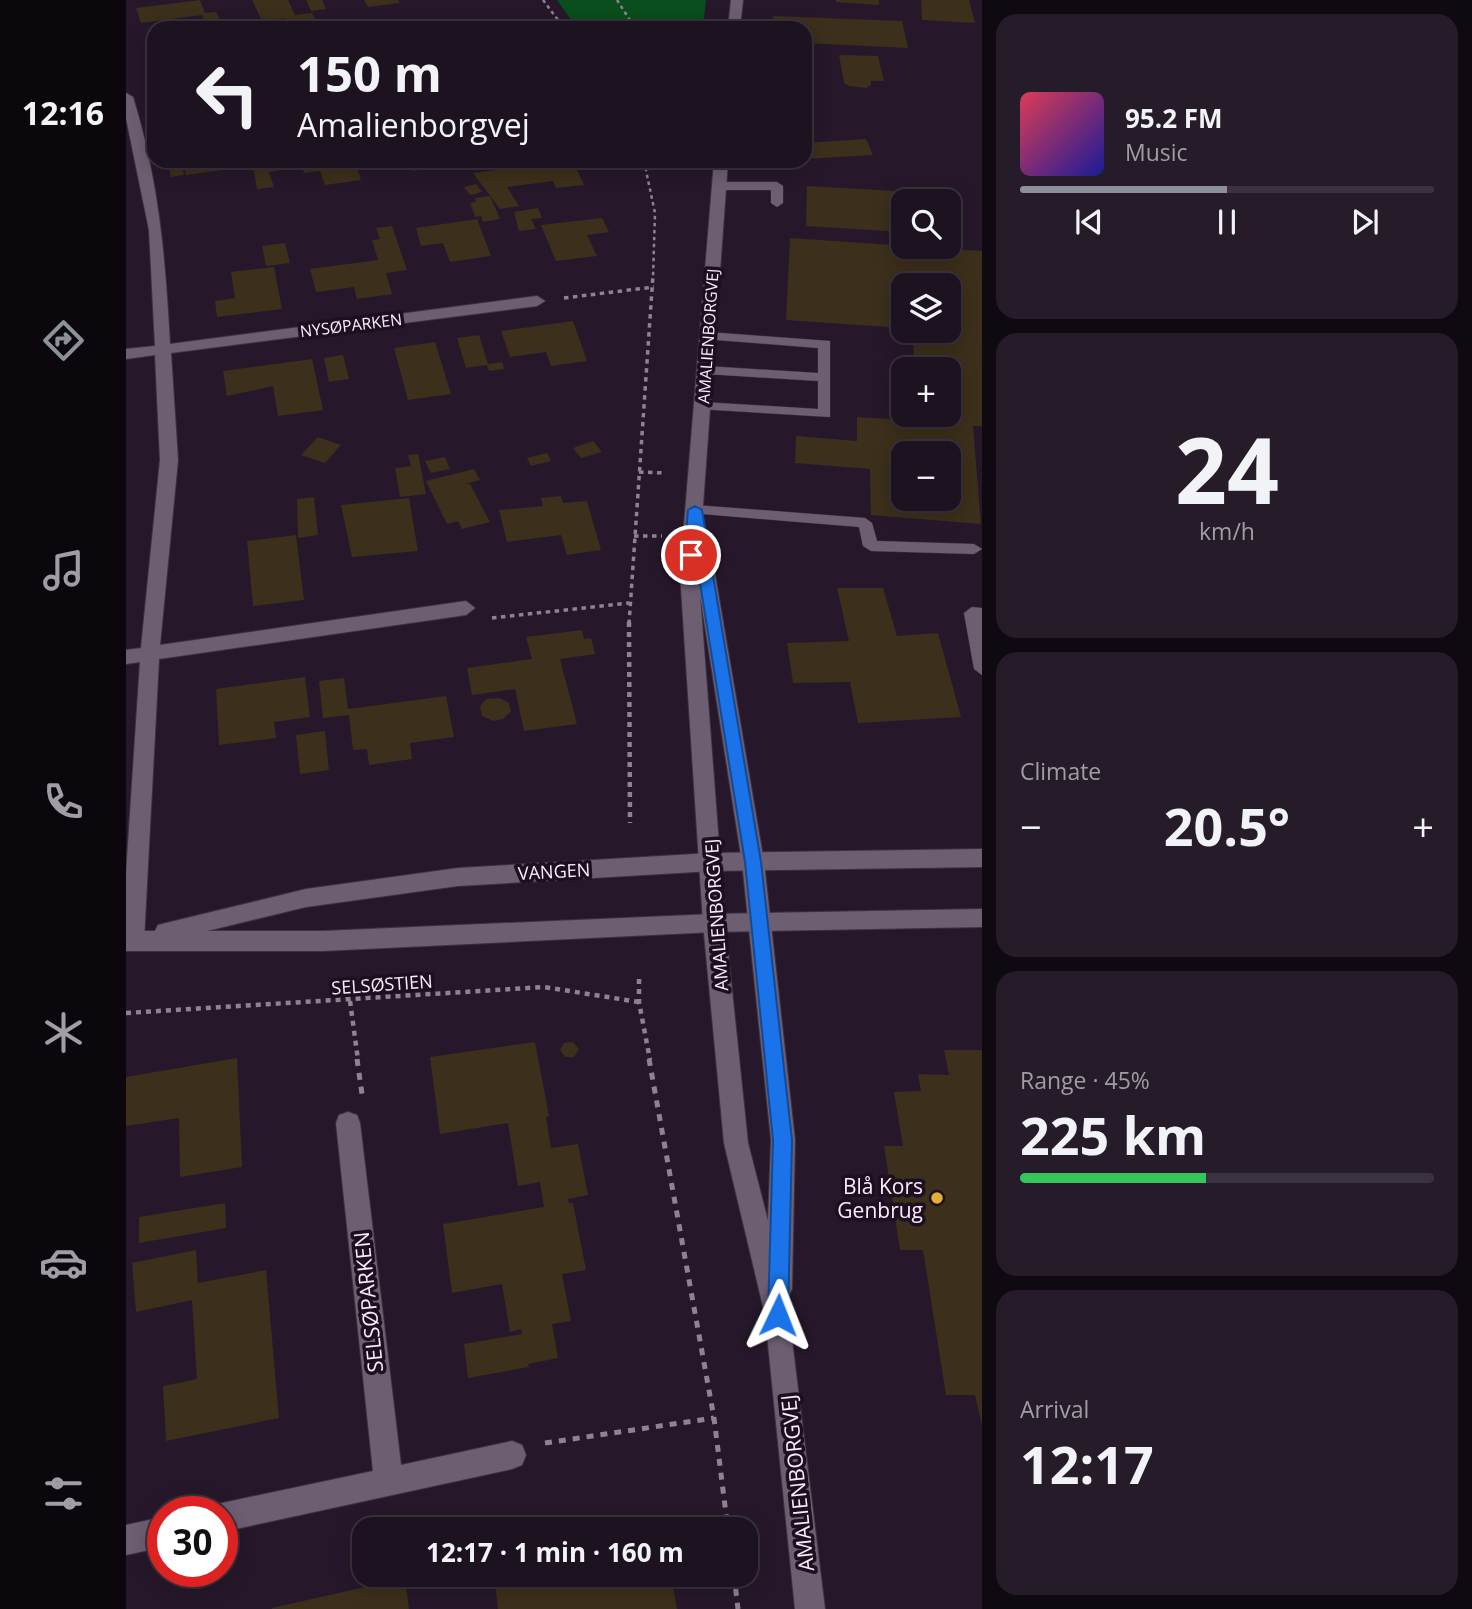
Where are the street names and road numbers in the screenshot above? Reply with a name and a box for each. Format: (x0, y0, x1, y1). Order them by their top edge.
street label: AMALIENBORGVEJ (692, 268, 724, 404)
street label: NYSØPARKEN (299, 308, 403, 342)
street label: AMALIENBORGVEJ (699, 838, 733, 992)
street label: VANGEN (517, 857, 591, 885)
street label: SELSØSTIEN (331, 968, 433, 1000)
street label: SELSØPARKEN (347, 1230, 389, 1374)
street label: AMALIENBORGVEJ (774, 1393, 820, 1573)

